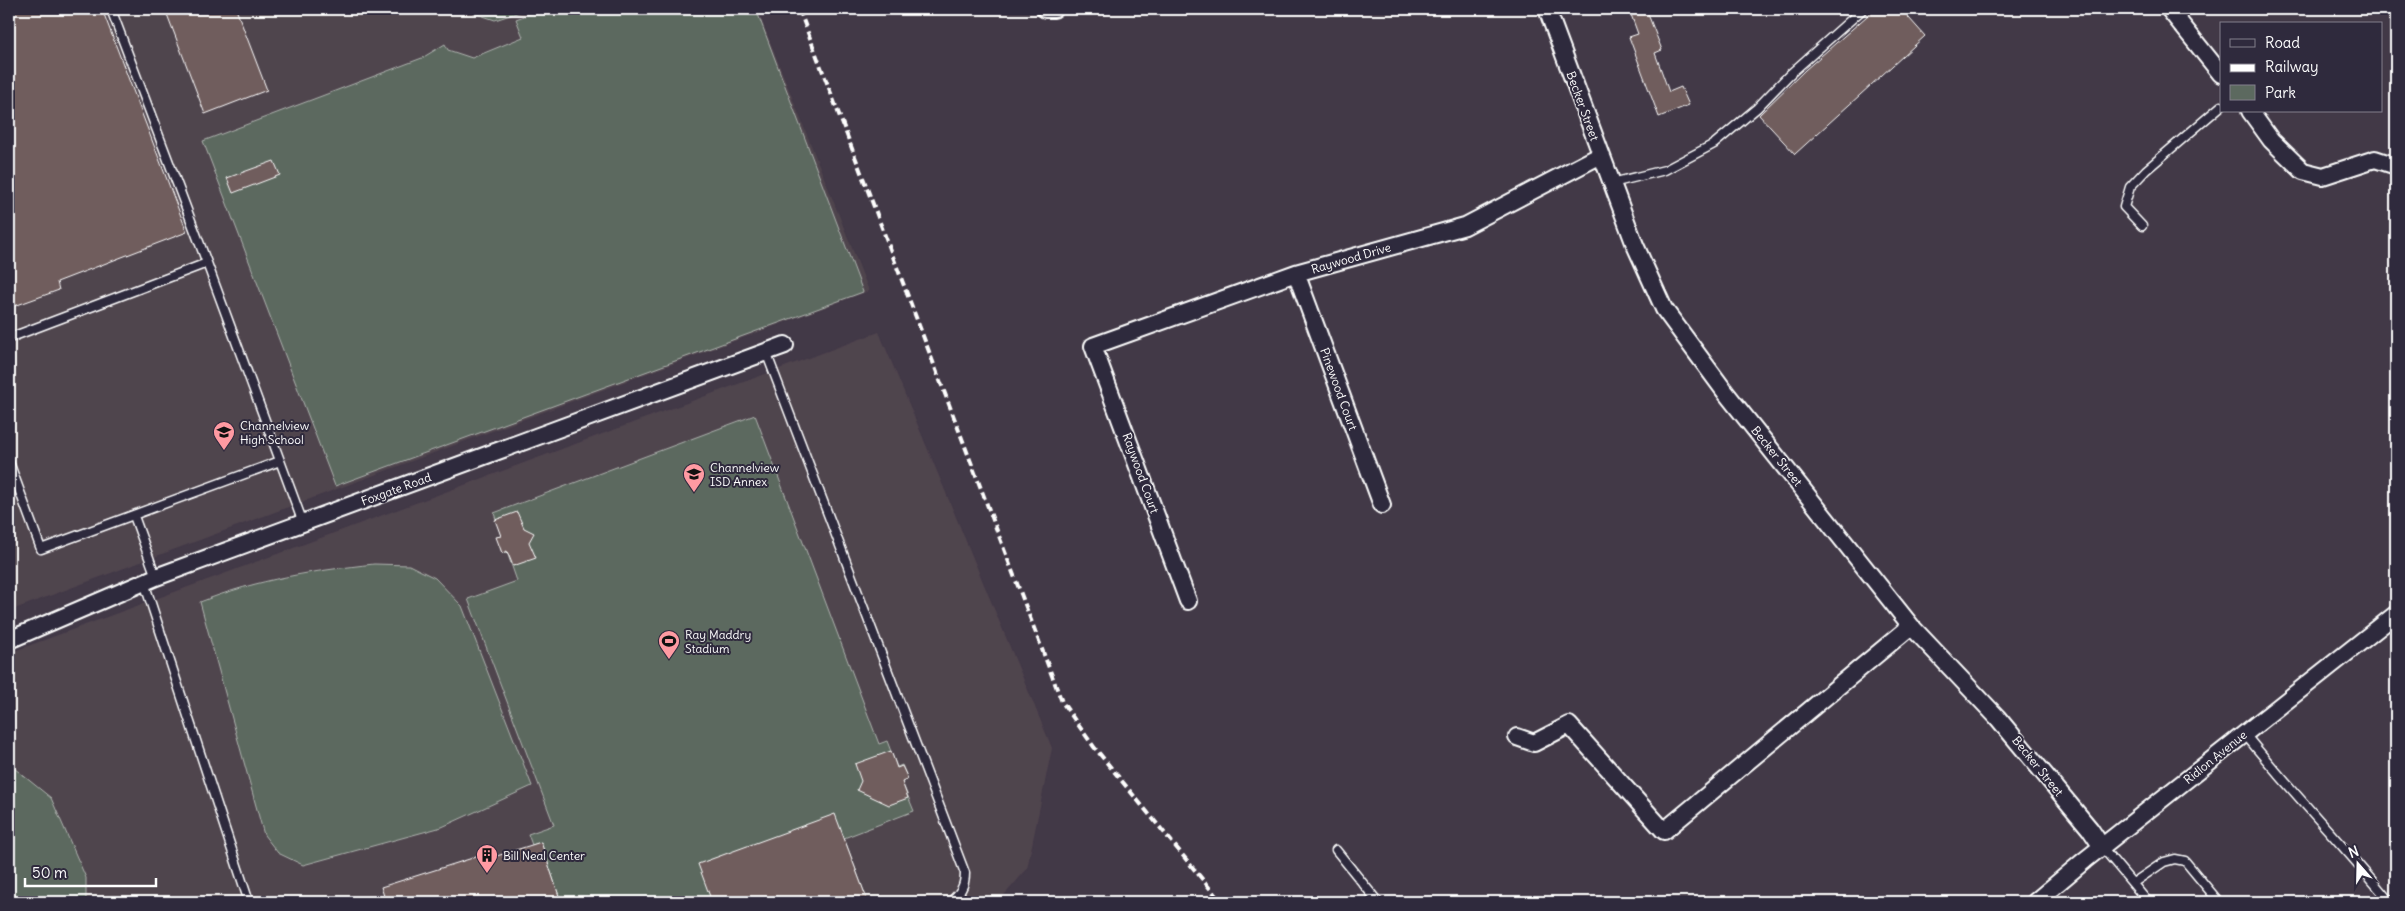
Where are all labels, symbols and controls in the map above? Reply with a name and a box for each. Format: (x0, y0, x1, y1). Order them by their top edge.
legend (2220, 22, 2382, 112)
text: Road (2265, 33, 2300, 52)
text: Railway (2265, 57, 2319, 76)
street label: Becker Street (1564, 69, 1602, 143)
text: Park (2265, 83, 2296, 102)
street label: Raywood Drive (1309, 239, 1393, 277)
street label: Pinewood Court (1317, 346, 1361, 432)
place label: Channelview High School (240, 418, 310, 447)
school or university icon: Channelview High School (212, 420, 236, 451)
street label: Becker Street (1748, 423, 1806, 489)
street label: Raywood Court (1120, 431, 1162, 515)
place label: Channelview ISD Annex (710, 460, 780, 489)
school or university icon: Channelview ISD Annex (682, 462, 706, 493)
street label: Foxgate Road (359, 469, 433, 509)
place label: Ray Maddry Stadium (685, 627, 751, 656)
sports icon: Ray Maddry Stadium (657, 629, 681, 660)
street label: Ridlon Avenue (2180, 727, 2250, 787)
street label: Becker Street (2009, 733, 2067, 799)
north arrow (2332, 838, 2382, 888)
text: N (2346, 842, 2361, 862)
building icon: Bill Neal Center (475, 843, 499, 874)
place label: Bill Neal Center (503, 848, 585, 863)
scale bar (25, 856, 156, 888)
text: 50 m (32, 863, 67, 882)

